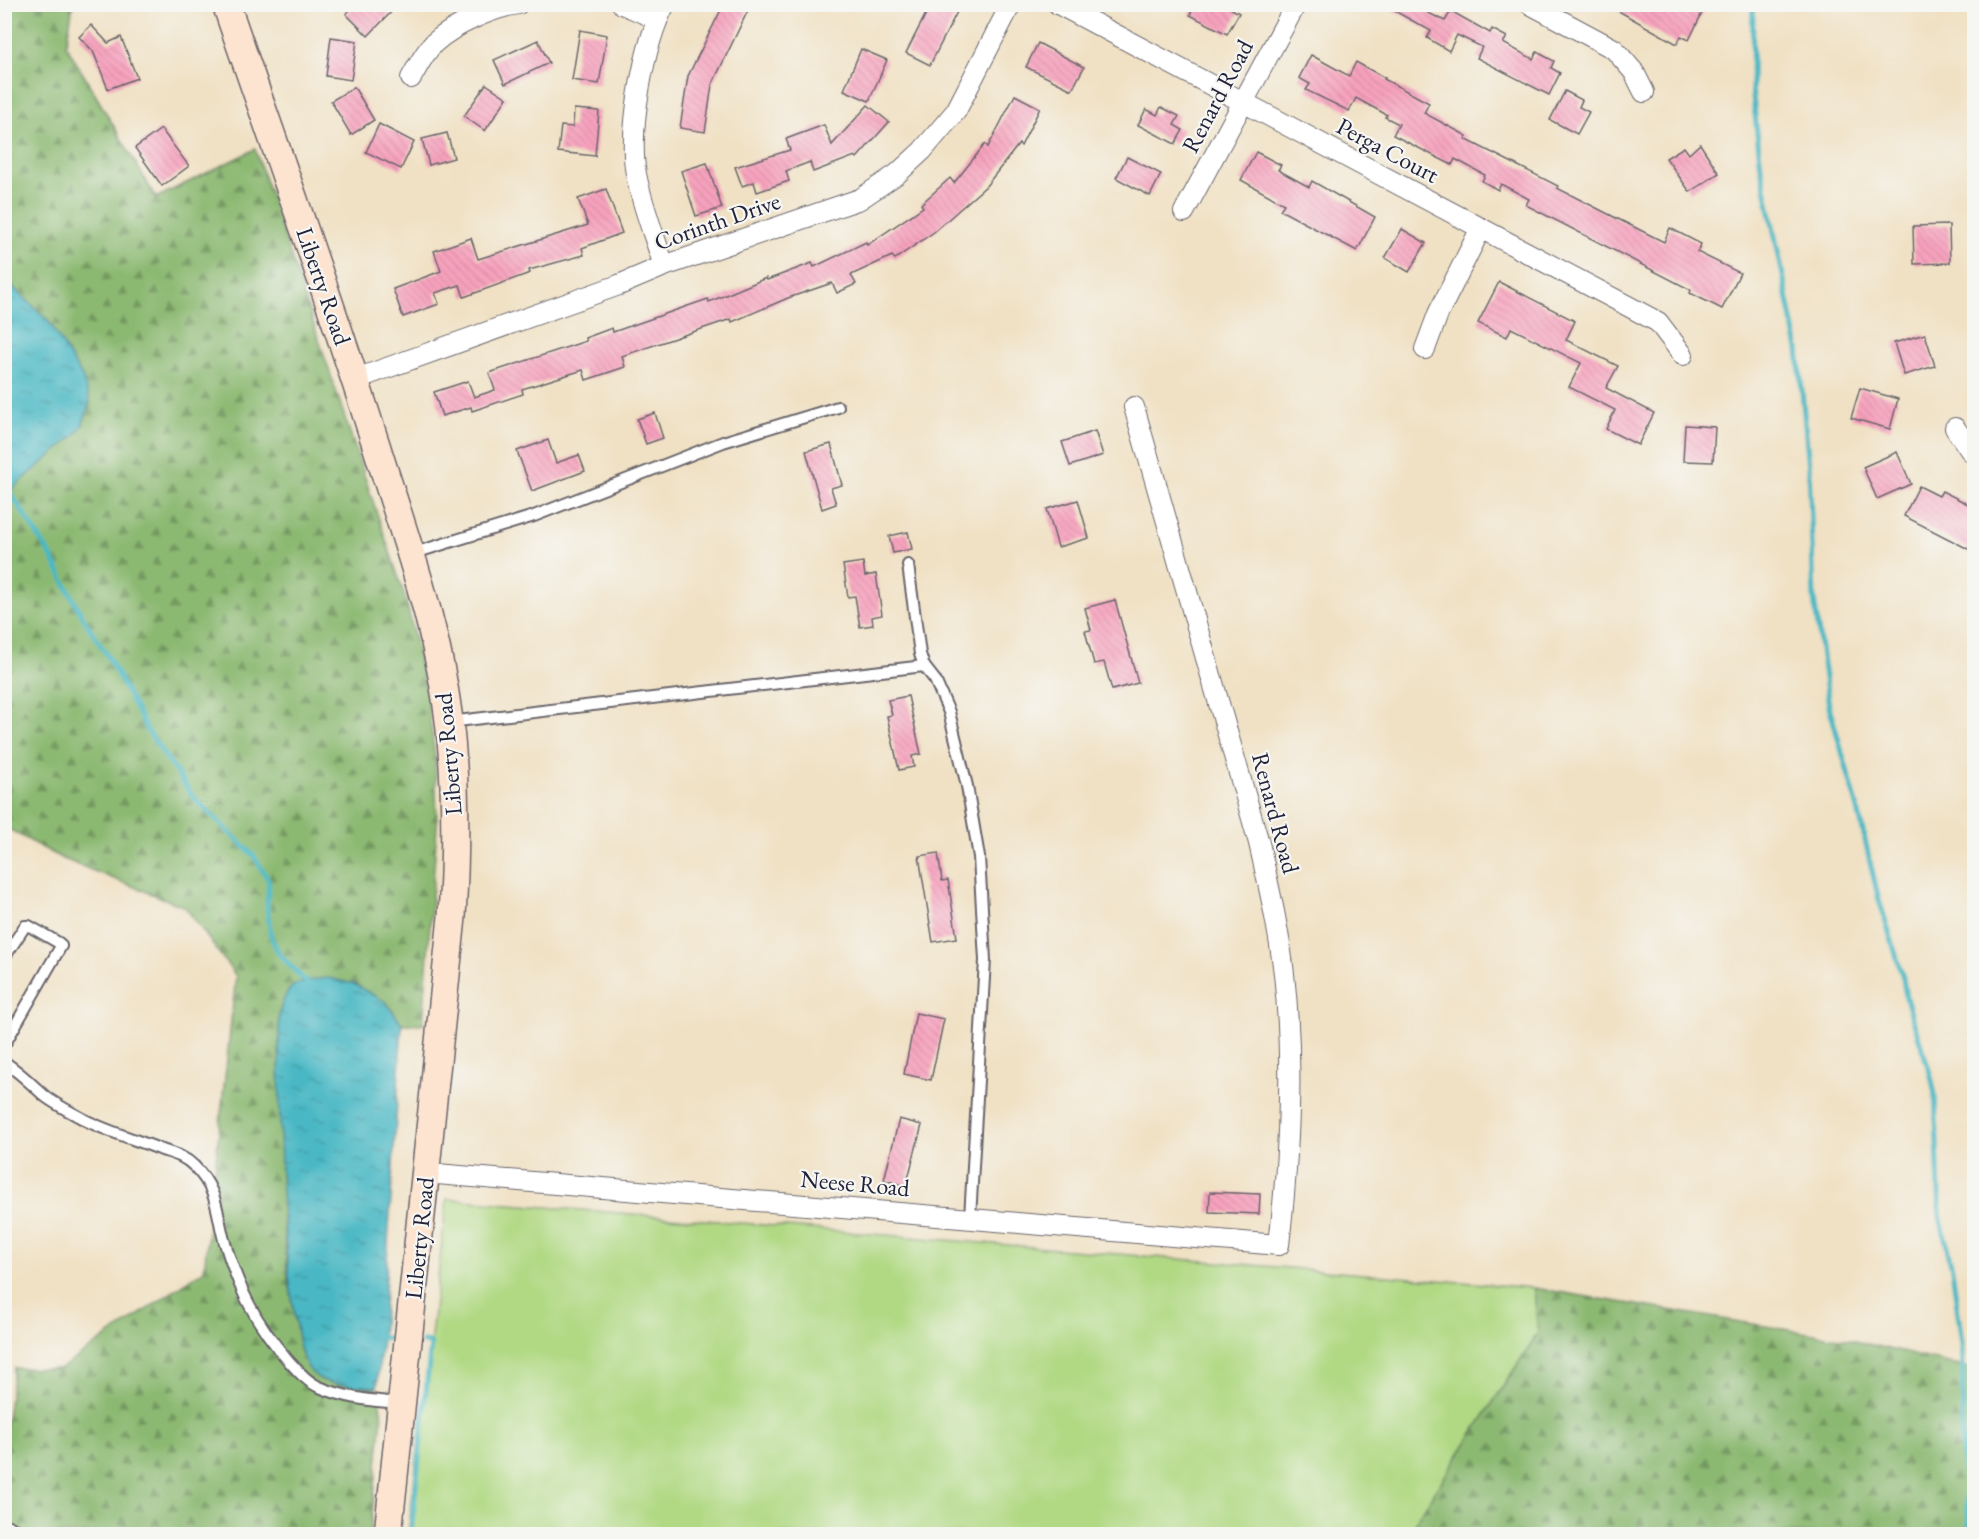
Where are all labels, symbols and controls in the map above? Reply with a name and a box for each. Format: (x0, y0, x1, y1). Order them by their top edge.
street label: Renard Road (1174, 33, 1260, 158)
street label: Perga Court (1332, 110, 1445, 190)
street label: Corinth Drive (650, 185, 784, 257)
street label: Liberty Road (289, 223, 359, 350)
street label: Liberty Road (427, 691, 469, 816)
street label: Renard Road (1245, 749, 1307, 878)
street label: Neese Road (799, 1163, 912, 1203)
street label: Liberty Road (397, 1175, 441, 1301)

